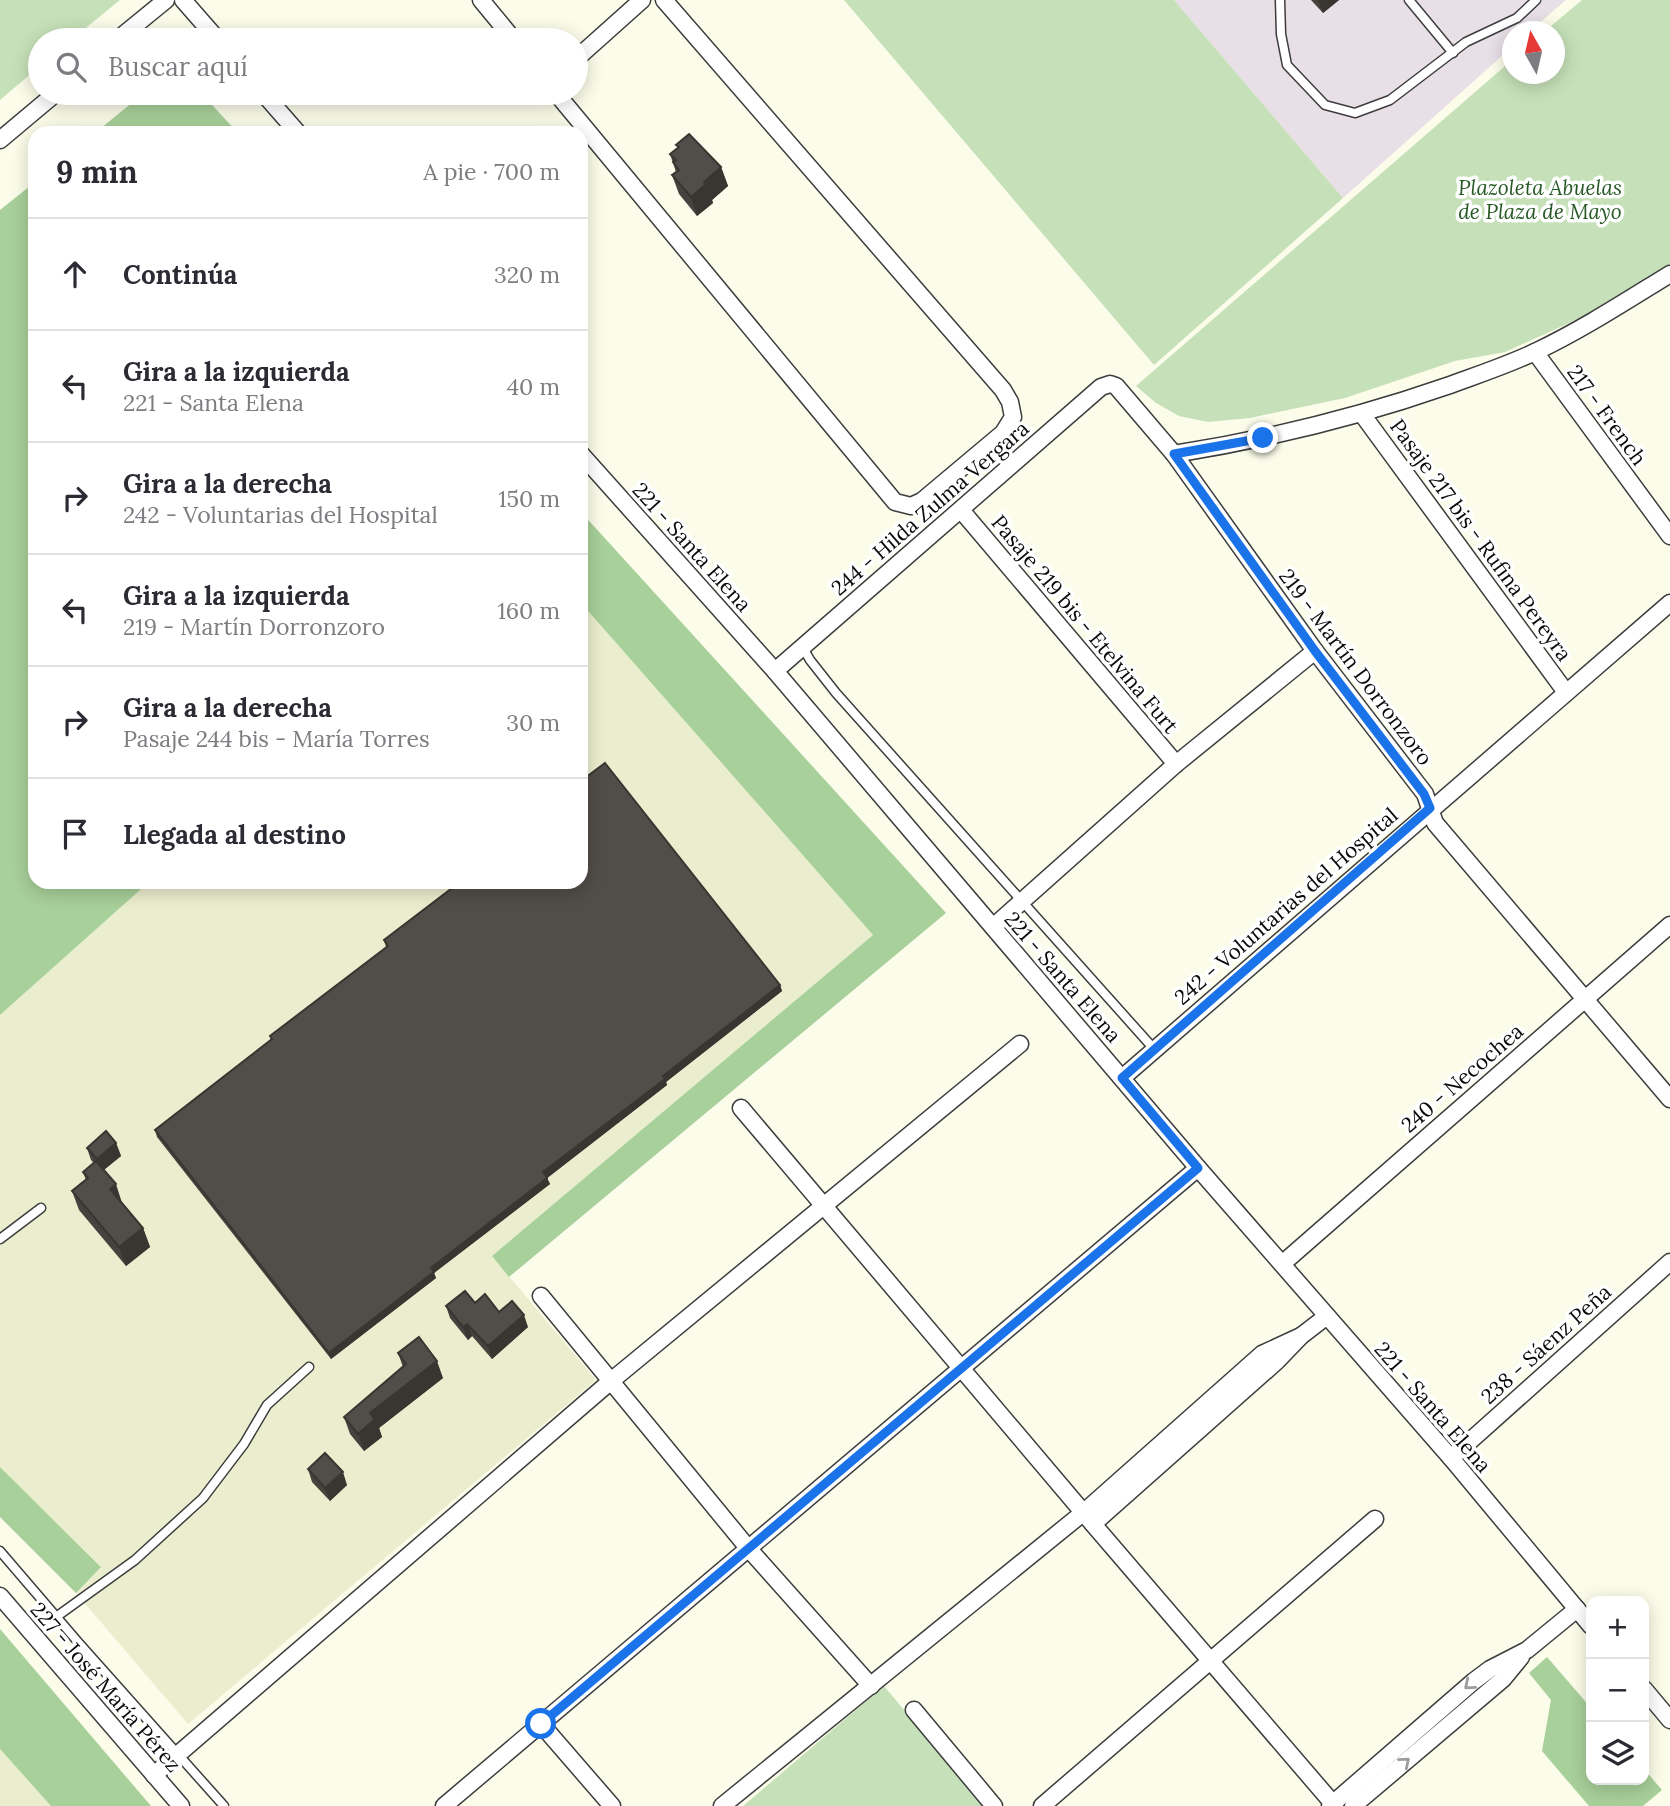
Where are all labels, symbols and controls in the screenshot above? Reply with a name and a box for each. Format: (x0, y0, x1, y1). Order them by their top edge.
north arrow (1502, 21, 1565, 84)
search box (28, 28, 588, 105)
icon: search (52, 48, 90, 86)
text: Buscar aquí (108, 50, 248, 83)
text: 9 min (56, 153, 138, 191)
text: A pie · 700 m (423, 157, 560, 186)
park label: Plazoleta Abuelas de Plaza de Mayo (1458, 174, 1622, 225)
icon: ahead (56, 255, 94, 293)
text: Continúa (123, 258, 237, 291)
text: 320 m (494, 260, 560, 289)
text: Gira a la izquierda (123, 355, 350, 388)
street label: 217 - French (1561, 359, 1653, 471)
icon: left (56, 367, 94, 405)
text: 40 m (507, 372, 560, 401)
text: 221 - Santa Elena (123, 388, 304, 417)
street label: Pasaje 217 bis - Rufina Pereyra (1384, 414, 1578, 666)
street label: 244 - Hilda Zulma Vergara (826, 415, 1035, 601)
route end (1247, 422, 1278, 453)
text: Gira a la derecha (123, 467, 332, 500)
street label: 221 - Santa Elena (627, 477, 757, 617)
icon: right (56, 479, 94, 517)
text: 150 m (498, 484, 560, 513)
text: 242 - Voluntarias del Hospital (123, 500, 438, 529)
street label: Pasaje 219 bis - Etelvina Furt (986, 509, 1185, 739)
street label: 219 - Martín Dorronzoro (1273, 563, 1439, 771)
text: Gira a la izquierda (123, 579, 350, 612)
icon: left (56, 591, 94, 629)
text: 160 m (497, 596, 560, 625)
text: 219 - Martín Dorronzoro (123, 612, 385, 641)
text: Gira a la derecha (123, 691, 332, 724)
icon: right (56, 703, 94, 741)
text: 30 m (506, 708, 560, 737)
text: Pasaje 244 bis - María Torres (123, 724, 430, 753)
street label: 242 - Voluntarias del Hospital (1169, 802, 1403, 1010)
icon: arrive (56, 815, 94, 853)
text: Llegada al destino (123, 818, 346, 851)
street label: 221 - Santa Elena (999, 906, 1127, 1048)
street label: 240 - Necochea (1395, 1018, 1529, 1138)
street label: 238 - Sáenz Peña (1475, 1278, 1617, 1410)
street label: 221 - Santa Elena (1369, 1336, 1497, 1478)
street label: 227 - José María Pérez (25, 1596, 187, 1778)
map controls (1586, 1596, 1649, 1785)
button: + (1586, 1596, 1649, 1659)
button: − (1586, 1659, 1649, 1722)
one-way arrow (1465, 1677, 1477, 1690)
route start (525, 1708, 556, 1739)
button: layers (1586, 1722, 1649, 1785)
one-way arrow (1397, 1758, 1410, 1770)

